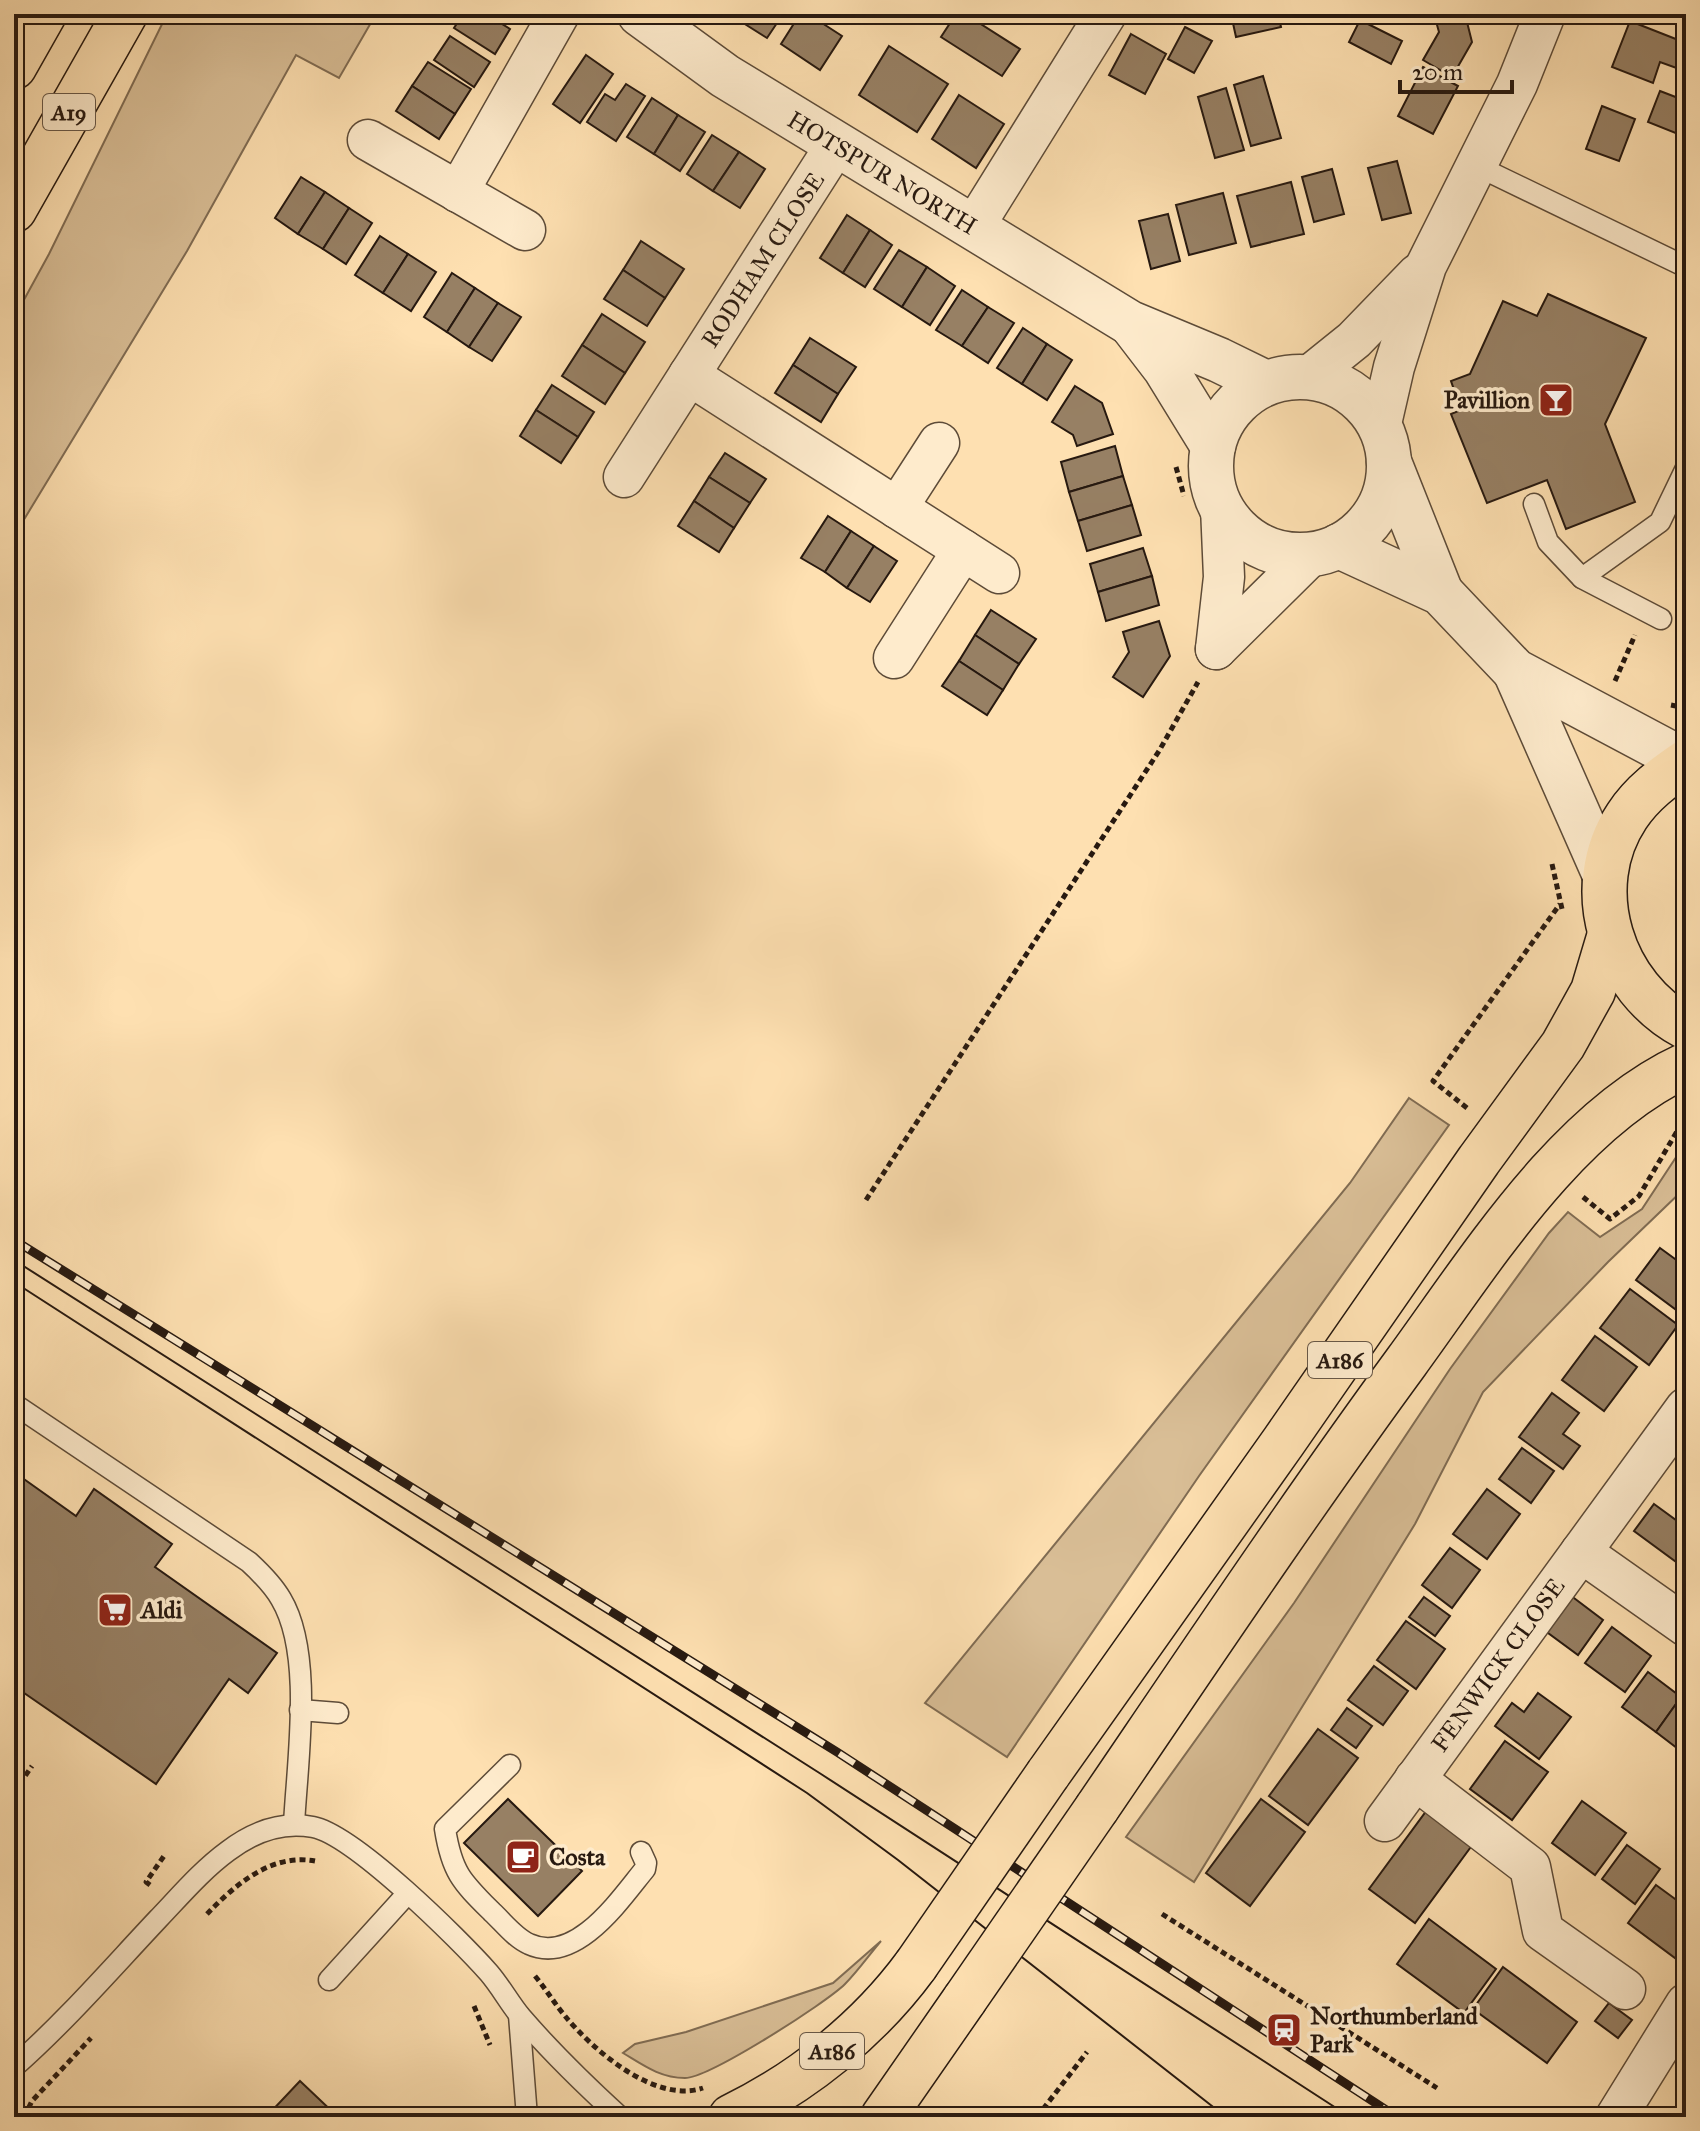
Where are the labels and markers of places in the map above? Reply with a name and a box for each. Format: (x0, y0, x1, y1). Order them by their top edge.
bar icon: Pavillion (1537, 381, 1575, 419)
place label: Pavillion (1444, 385, 1530, 415)
supermarket icon: Aldi (96, 1591, 134, 1629)
place label: Aldi (139, 1595, 183, 1625)
cafe icon: Costa (504, 1838, 542, 1876)
place label: Costa (549, 1842, 606, 1872)
place label: Northumberland Park (1310, 2001, 1479, 2059)
station icon: Northumberland Park (1265, 2011, 1303, 2049)

